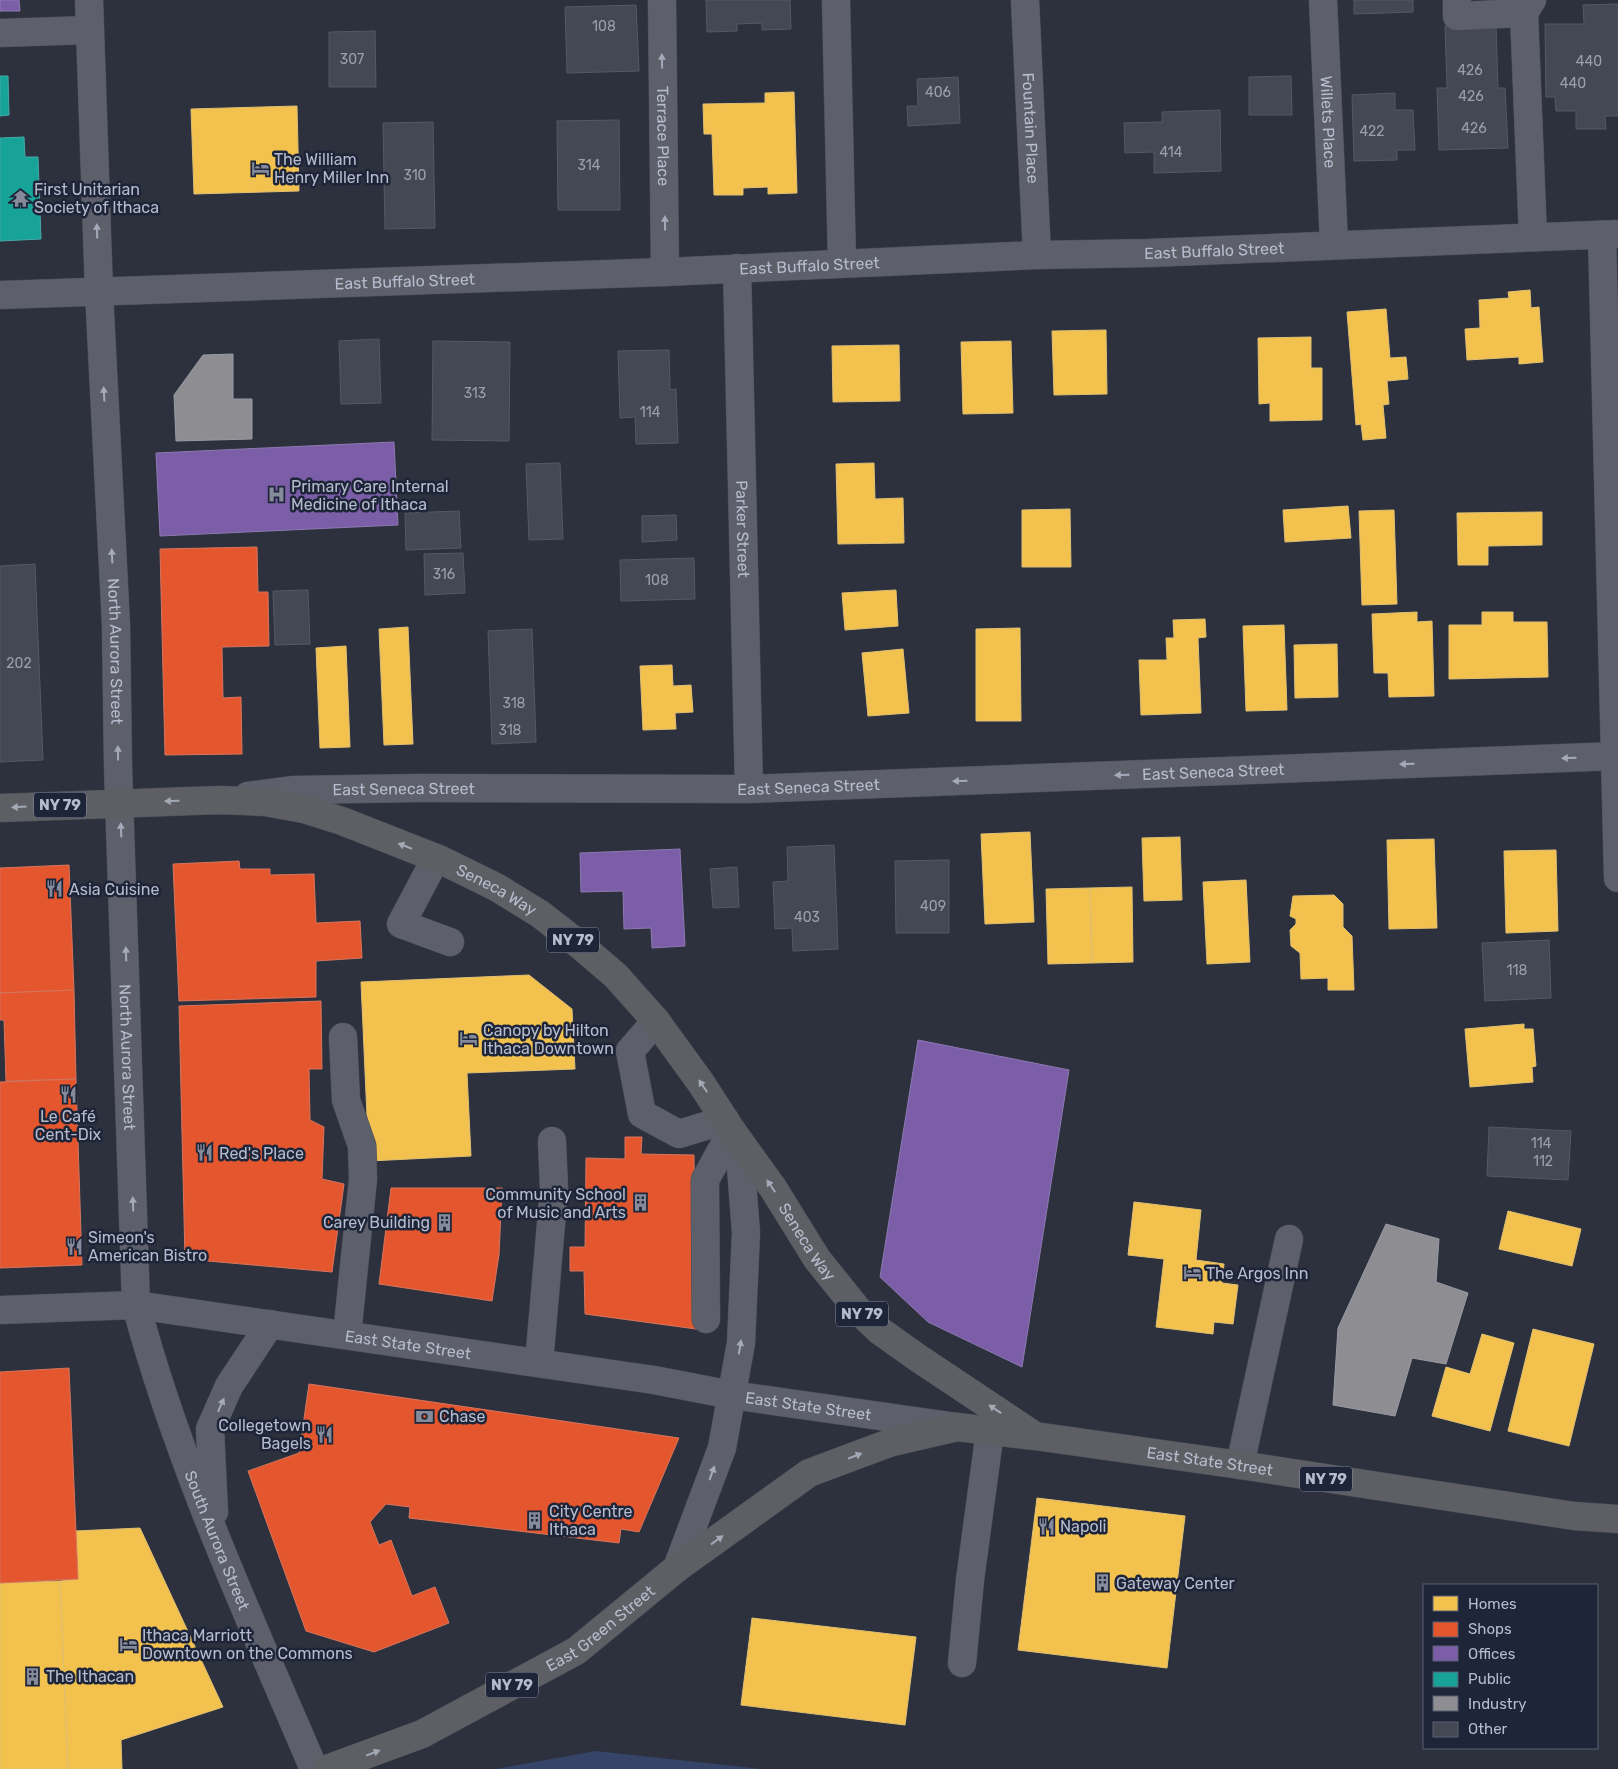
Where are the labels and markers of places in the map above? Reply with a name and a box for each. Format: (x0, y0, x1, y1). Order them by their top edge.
place label: The William Henry Miller Inn (274, 150, 389, 187)
hotel icon: The William Henry Miller Inn (250, 158, 270, 178)
place label: First Unitarian Society of Ithaca (34, 180, 159, 217)
temple icon: First Unitarian Society of Ithaca (10, 188, 30, 208)
place label: Primary Care Internal Medicine of Ithaca (291, 477, 449, 514)
hospital icon: Primary Care Internal Medicine of Ithaca (267, 485, 287, 505)
restaurant icon: Asia Cuisine (45, 879, 65, 899)
place label: Asia Cuisine (69, 880, 159, 899)
place label: Canopy by Hilton Ithaca Downtown (483, 1021, 614, 1058)
hotel icon: Canopy by Hilton Ithaca Downtown (459, 1029, 479, 1049)
restaurant icon: Le Café Cent-Dix (58, 1085, 78, 1105)
place label: Le Café Cent-Dix (35, 1107, 102, 1144)
restaurant icon: Red's Place (195, 1143, 215, 1163)
place label: Red's Place (219, 1144, 304, 1163)
place label: Community School of Music and Arts (485, 1185, 626, 1222)
building icon: Community School of Music and Arts (630, 1193, 650, 1213)
building icon: Carey Building (434, 1212, 454, 1232)
place label: Carey Building (323, 1213, 430, 1232)
place label: Simeon's American Bistro (88, 1228, 207, 1265)
restaurant icon: Simeon's American Bistro (64, 1236, 84, 1256)
hotel icon: The Argos Inn (1182, 1263, 1202, 1283)
place label: The Argos Inn (1206, 1264, 1308, 1283)
bank icon: Chase (415, 1406, 435, 1426)
place label: Chase (439, 1407, 485, 1426)
place label: Collegetown Bagels (218, 1416, 311, 1453)
restaurant icon: Collegetown Bagels (315, 1424, 335, 1444)
place label: City Centre Ithaca (549, 1502, 632, 1539)
building icon: City Centre Ithaca (525, 1510, 545, 1530)
restaurant icon: Napoli (1036, 1516, 1056, 1536)
place label: Napoli (1060, 1517, 1106, 1536)
building icon: Gateway Center (1092, 1573, 1112, 1593)
place label: Gateway Center (1116, 1574, 1235, 1593)
place label: Ithaca Marriott Downtown on the Commons (142, 1626, 353, 1663)
hotel icon: Ithaca Marriott Downtown on the Commons (118, 1634, 138, 1654)
building icon: The Ithacan (22, 1666, 42, 1686)
place label: The Ithacan (46, 1667, 134, 1686)

